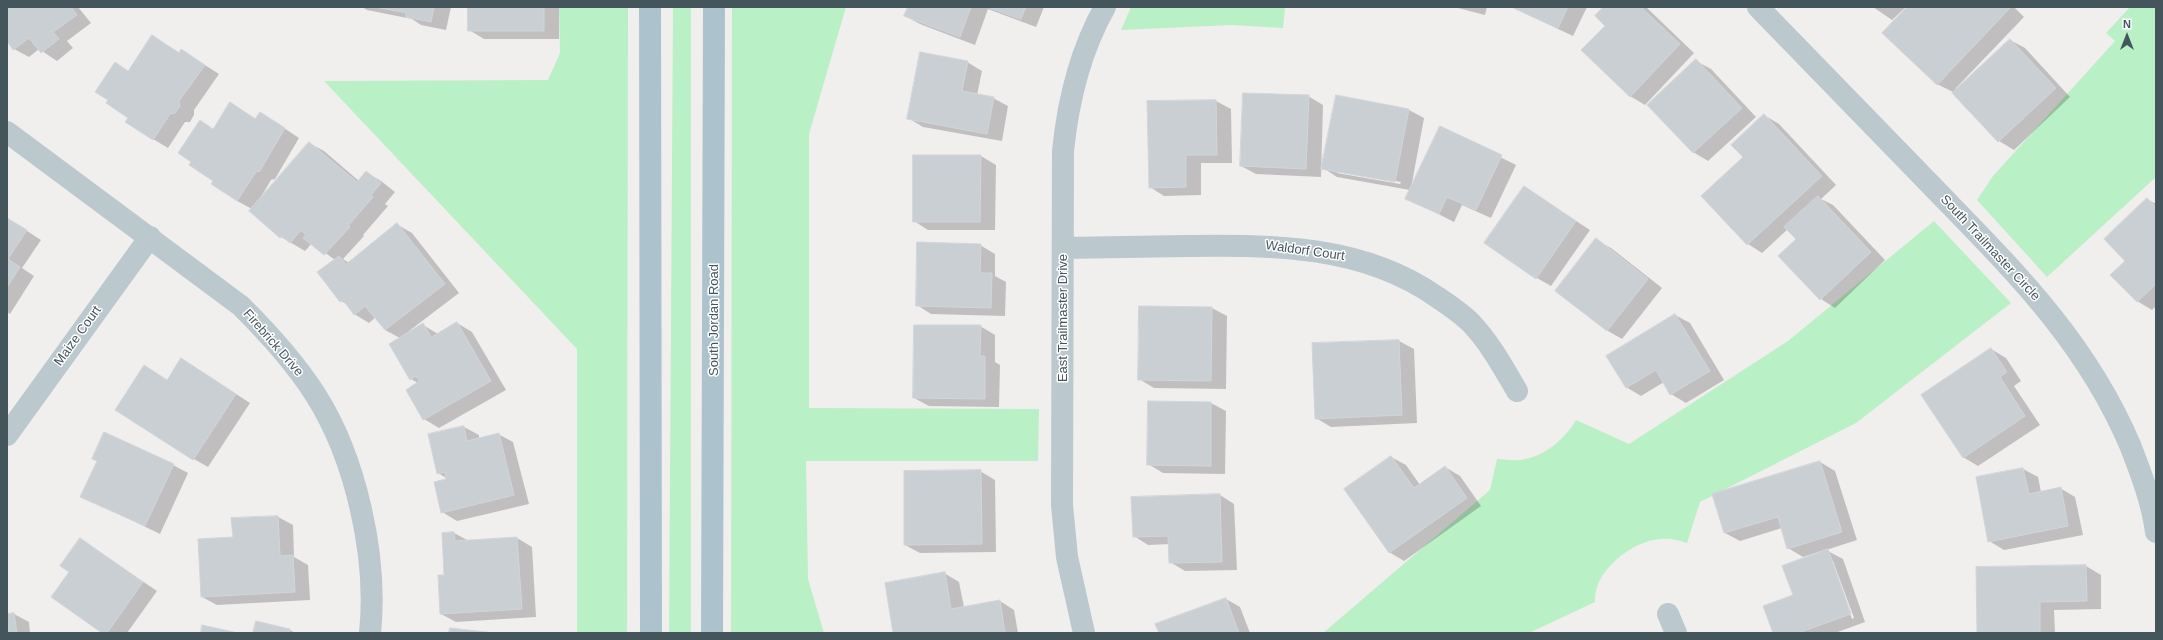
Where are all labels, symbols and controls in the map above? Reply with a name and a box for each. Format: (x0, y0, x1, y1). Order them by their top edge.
north arrow (2107, 16, 2147, 56)
text: N (2123, 18, 2131, 30)
street label: South Trailmaster Circle (1937, 192, 2043, 304)
street label: Waldorf Court (1264, 238, 1346, 264)
street label: East Trailmaster Drive (1055, 254, 1071, 382)
street label: South Jordan Road (706, 264, 722, 376)
street label: Maize Court (51, 303, 105, 369)
street label: Firebrick Drive (240, 306, 306, 380)

